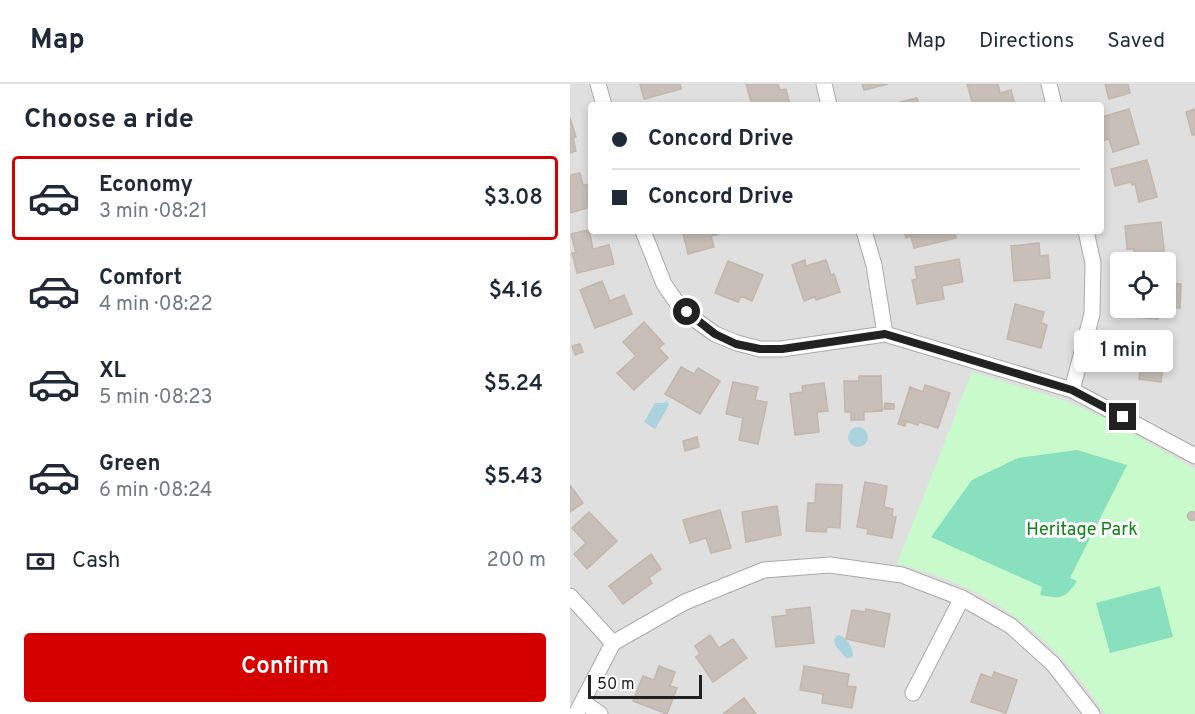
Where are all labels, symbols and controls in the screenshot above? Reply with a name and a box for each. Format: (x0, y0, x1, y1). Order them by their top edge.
text: Map (30, 23, 85, 59)
text: Map (906, 28, 946, 55)
text: Directions (979, 28, 1074, 55)
text: Saved (1107, 28, 1165, 55)
text: Choose a ride (24, 103, 194, 137)
text: Concord Drive (648, 126, 793, 153)
icon: car (27, 171, 81, 225)
text: Economy (99, 172, 193, 199)
text: Concord Drive (648, 184, 793, 211)
text: $3.08 (484, 185, 543, 212)
text: 3 min · 08:21 (99, 199, 208, 225)
map controls (1110, 252, 1176, 318)
button: locate (1110, 252, 1176, 318)
icon: car (27, 264, 81, 318)
text: Comfort (99, 265, 182, 292)
text: $4.16 (489, 278, 543, 305)
text: 4 min · 08:22 (99, 292, 213, 318)
route start (673, 298, 700, 325)
callout: 1 min (1074, 330, 1172, 372)
text: 1 min (1100, 338, 1147, 364)
icon: car (27, 357, 81, 411)
text: XL (99, 358, 126, 385)
text: $5.24 (484, 371, 543, 398)
text: 5 min · 08:23 (99, 385, 213, 411)
route end (1109, 403, 1136, 430)
icon: car (27, 450, 81, 504)
text: Green (99, 451, 161, 478)
text: $5.43 (484, 464, 543, 491)
text: 6 min · 08:24 (99, 478, 212, 504)
park label: Heritage Park (1026, 519, 1138, 542)
icon: cash (24, 545, 57, 578)
text: Cash (72, 548, 121, 575)
text: 200 m (487, 548, 546, 574)
button: Confirm (24, 633, 546, 702)
scale bar (588, 672, 702, 700)
text: 50 m (597, 675, 635, 695)

